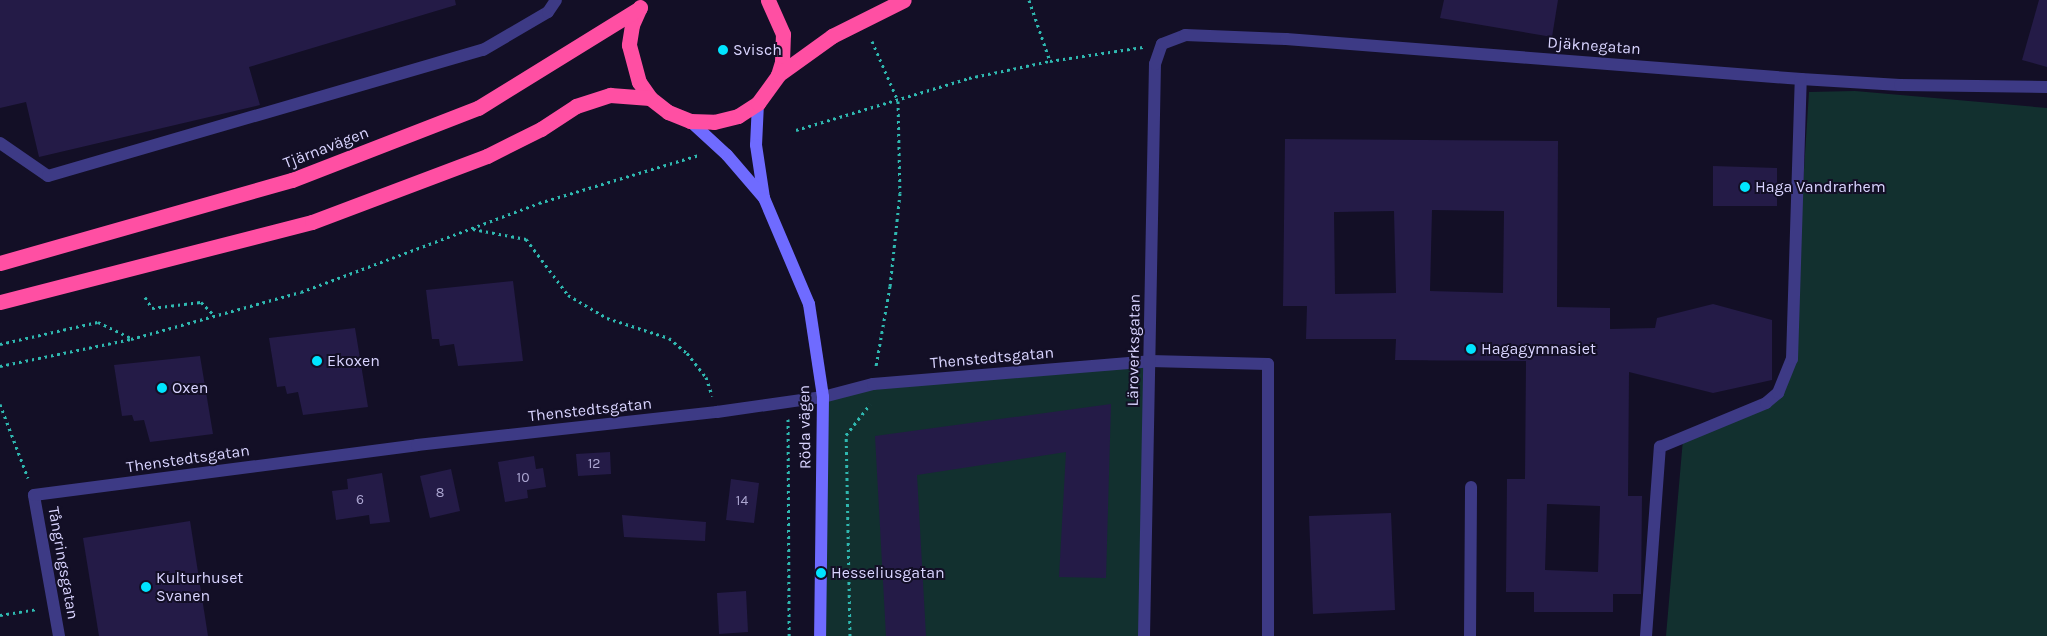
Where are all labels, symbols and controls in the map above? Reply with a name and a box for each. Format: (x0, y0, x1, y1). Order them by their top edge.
street label: Djäknegatan (1547, 33, 1641, 59)
place label: Svisch (733, 40, 782, 60)
marker: Svisch (717, 44, 729, 56)
street label: Tjärnavägen (281, 123, 371, 173)
place label: Haga Vandrarhem (1755, 177, 1886, 197)
marker: Haga Vandrarhem (1739, 181, 1751, 193)
street label: Läroverksgatan (1123, 294, 1145, 406)
place label: Hagagymnasiet (1481, 339, 1596, 359)
street label: Thenstedtsgatan (929, 343, 1055, 373)
marker: Hagagymnasiet (1465, 343, 1477, 355)
place label: Ekoxen (327, 351, 380, 371)
marker: Ekoxen (311, 355, 323, 367)
place label: Oxen (172, 378, 208, 398)
marker: Oxen (156, 382, 168, 394)
street label: Röda vägen (795, 385, 815, 469)
street label: Thenstedtsgatan (527, 394, 653, 426)
street label: Thenstedtsgatan (125, 441, 251, 477)
house number: 12 (588, 456, 600, 472)
house number: 10 (517, 470, 529, 486)
house number: 8 (436, 485, 444, 501)
house number: 6 (356, 492, 364, 508)
house number: 14 (736, 493, 748, 509)
street label: Tångringsgatan (44, 505, 82, 621)
place label: Hesseliusgatan (831, 563, 945, 583)
marker: Hesseliusgatan (815, 567, 827, 579)
place label: Kulturhuset Svanen (156, 568, 243, 606)
marker: Kulturhuset Svanen (140, 581, 152, 593)

